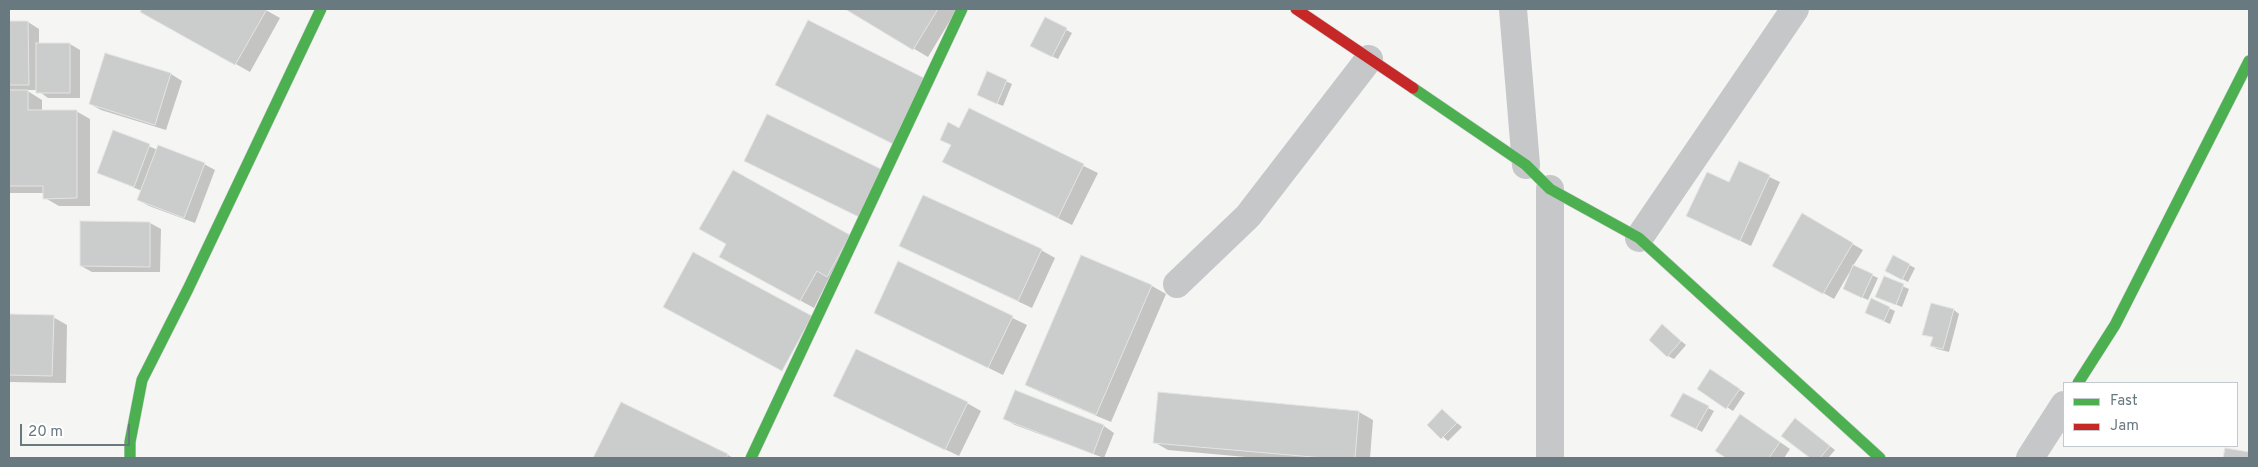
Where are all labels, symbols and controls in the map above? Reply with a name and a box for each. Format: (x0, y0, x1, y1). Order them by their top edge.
legend (2063, 382, 2238, 447)
text: Fast (2110, 392, 2138, 411)
scale bar (22, 414, 132, 446)
text: Jam (2110, 417, 2139, 436)
text: 20 m (28, 423, 63, 442)

